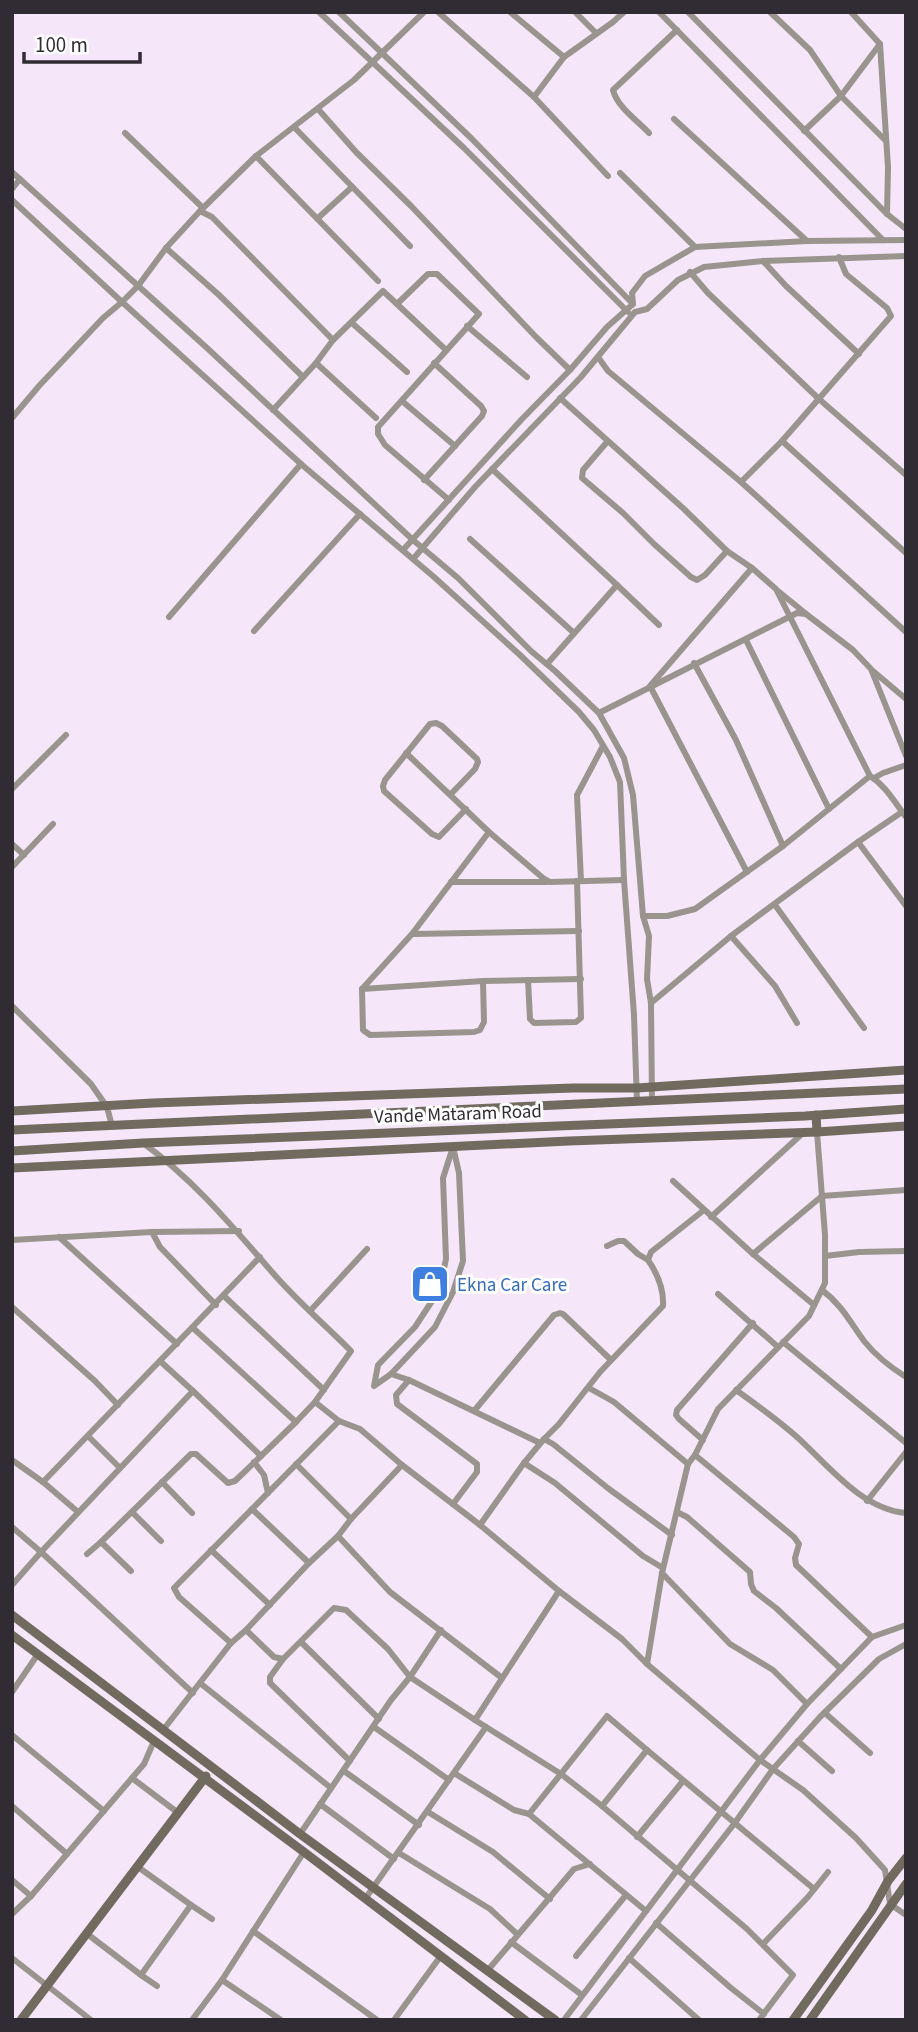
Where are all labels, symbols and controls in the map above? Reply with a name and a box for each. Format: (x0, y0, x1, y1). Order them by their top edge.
scale bar (24, 21, 140, 65)
text: 100 m (35, 30, 88, 60)
street label: Vande Mataram Road (374, 1098, 542, 1131)
shop icon: Ekna Car Care (409, 1263, 451, 1305)
place label: Ekna Car Care (457, 1272, 567, 1299)

